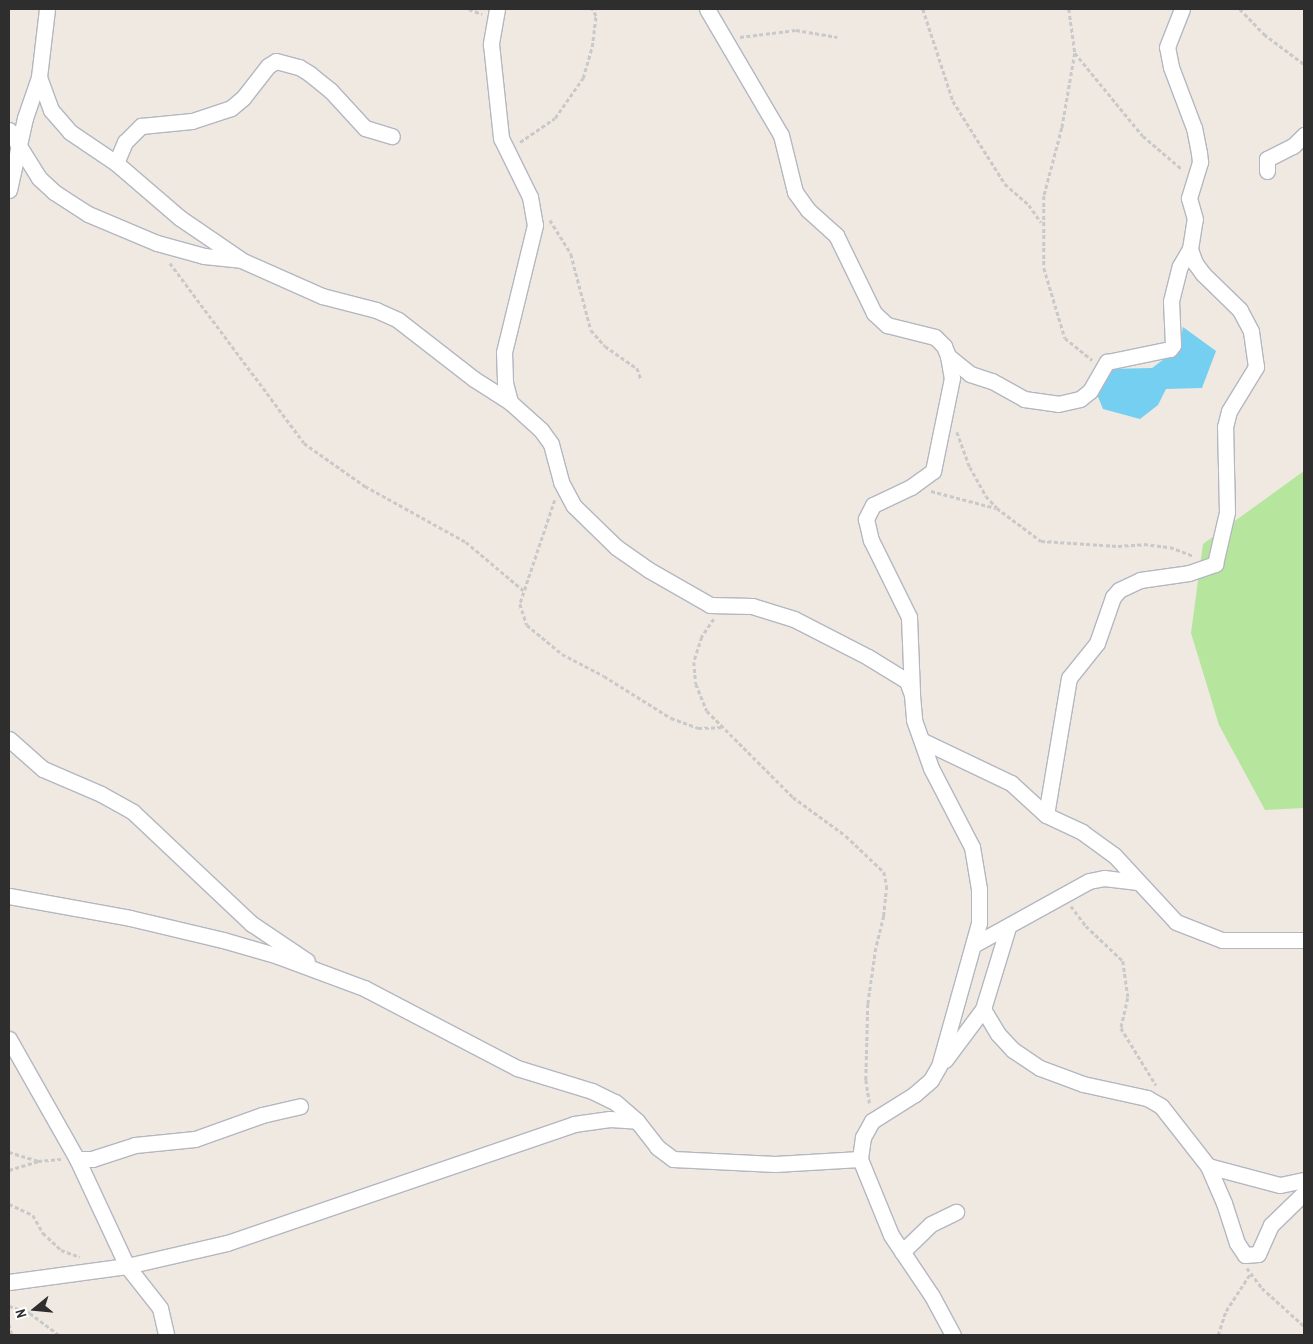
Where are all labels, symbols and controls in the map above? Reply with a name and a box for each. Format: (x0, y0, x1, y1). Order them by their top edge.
north arrow (10, 1284, 60, 1334)
text: N (11, 1307, 30, 1320)

